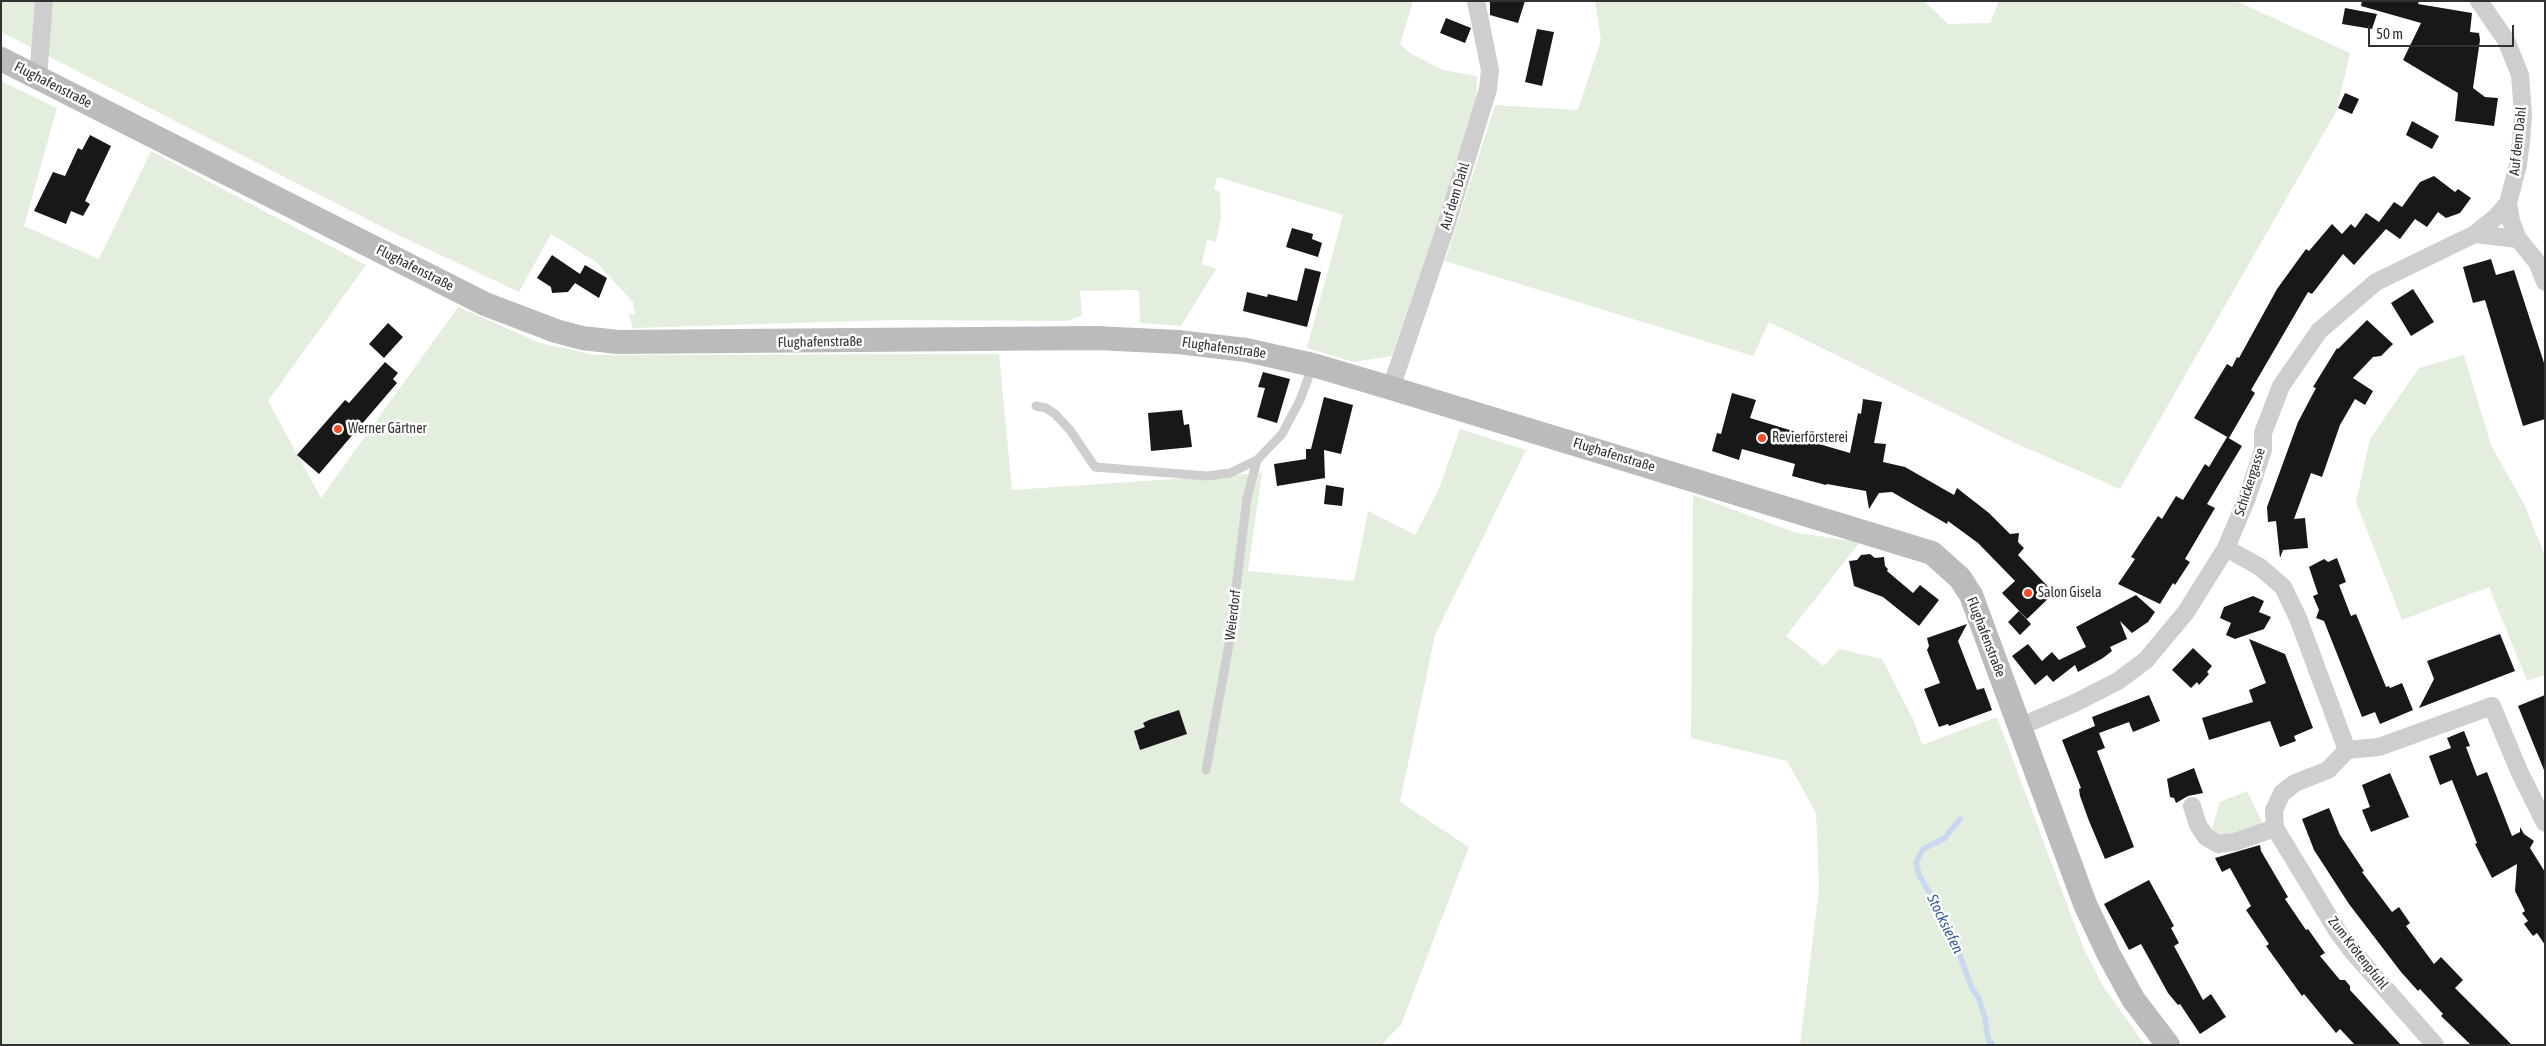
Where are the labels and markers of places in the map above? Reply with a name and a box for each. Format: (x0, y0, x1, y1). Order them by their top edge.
place label: Werner Gärtner (348, 421, 427, 437)
marker: Werner Gärtner (332, 423, 344, 435)
place label: Revierförsterei (1772, 430, 1848, 446)
marker: Revierförsterei (1756, 432, 1768, 444)
place label: Salon Gisela (2038, 585, 2101, 601)
marker: Salon Gisela (2022, 587, 2034, 599)

